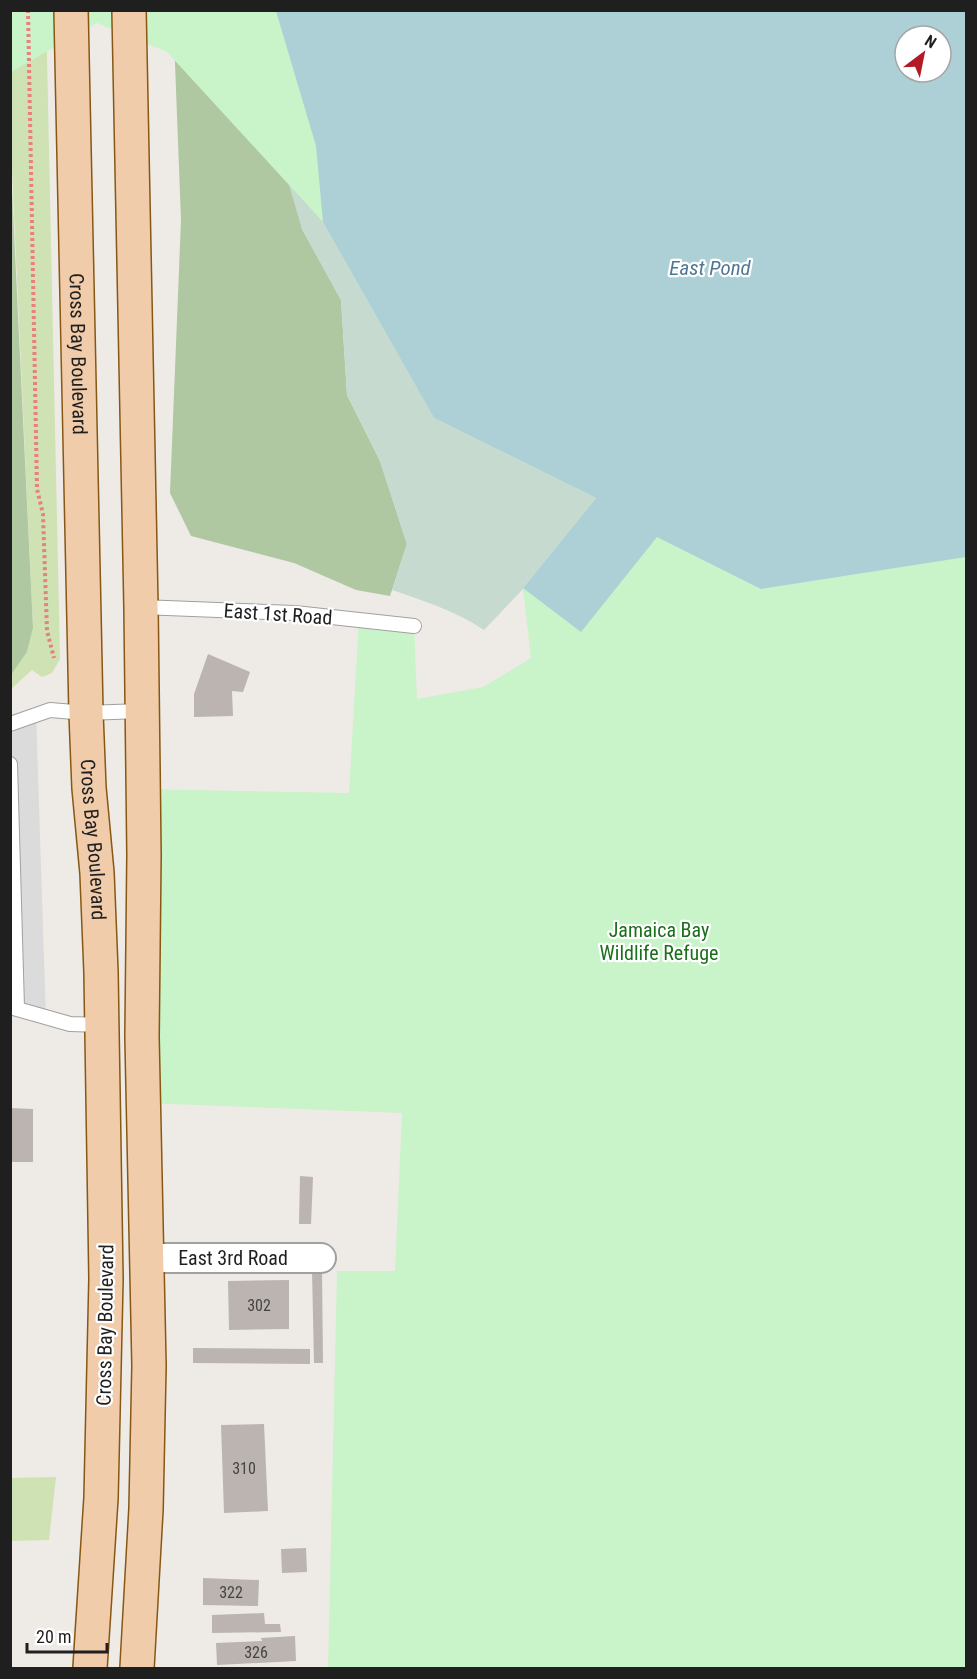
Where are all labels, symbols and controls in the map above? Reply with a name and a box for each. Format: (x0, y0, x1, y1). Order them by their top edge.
north arrow (893, 24, 953, 84)
text: N (921, 31, 940, 52)
water label: East Pond (669, 256, 752, 280)
street label: Cross Bay Boulevard (65, 273, 92, 435)
street label: East 1st Road (223, 598, 333, 630)
street label: Cross Bay Boulevard (76, 758, 111, 921)
park label: Jamaica Bay Wildlife Refuge (600, 918, 718, 965)
street label: Cross Bay Boulevard (92, 1244, 118, 1406)
street label: East 3rd Road (178, 1246, 288, 1270)
house number: 302 (247, 1296, 271, 1315)
house number: 310 (232, 1459, 256, 1478)
house number: 322 (219, 1583, 243, 1602)
scale bar (27, 1616, 106, 1654)
text: 20 m (36, 1626, 71, 1647)
house number: 326 (244, 1643, 268, 1662)

